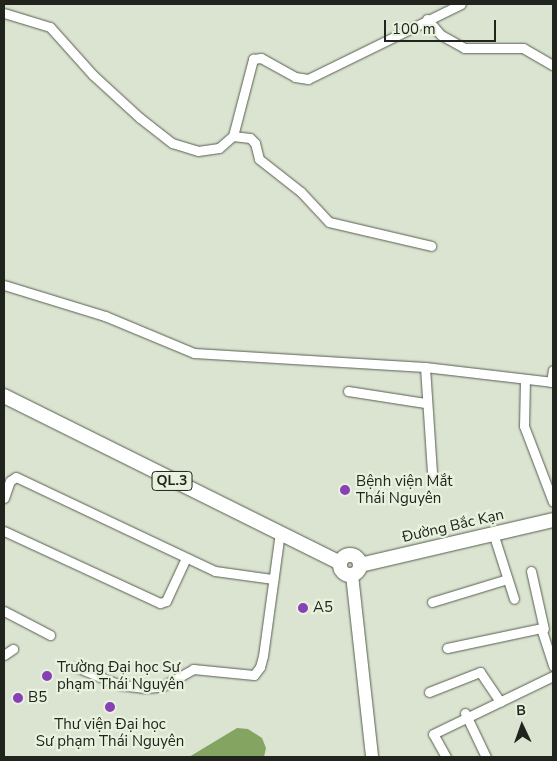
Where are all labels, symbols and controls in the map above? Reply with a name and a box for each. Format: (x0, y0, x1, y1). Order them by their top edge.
scale bar (387, 10, 500, 42)
text: 100 m (392, 19, 436, 39)
road number: QL.3 (151, 470, 193, 492)
place label: Bệnh viện Mắt Thái Nguyên (356, 472, 453, 507)
marker: Bệnh viện Mắt Thái Nguyên (338, 483, 352, 497)
street label: Đường Bắc Kạn (400, 506, 506, 546)
place label: A5 (313, 599, 333, 617)
marker: A5 (297, 602, 309, 614)
place label: Trường Đại học Sư phạm Thái Nguyên (57, 658, 184, 693)
marker: Trường Đại học Sư phạm Thái Nguyên (41, 670, 53, 682)
place label: B5 (28, 689, 47, 707)
marker: B5 (12, 692, 24, 704)
marker: Thư viện Đại học Sư phạm Thái Nguyên (104, 701, 116, 713)
north arrow (497, 701, 547, 751)
text: B (516, 701, 526, 720)
place label: Thư viện Đại học Sư phạm Thái Nguyên (36, 715, 184, 750)

